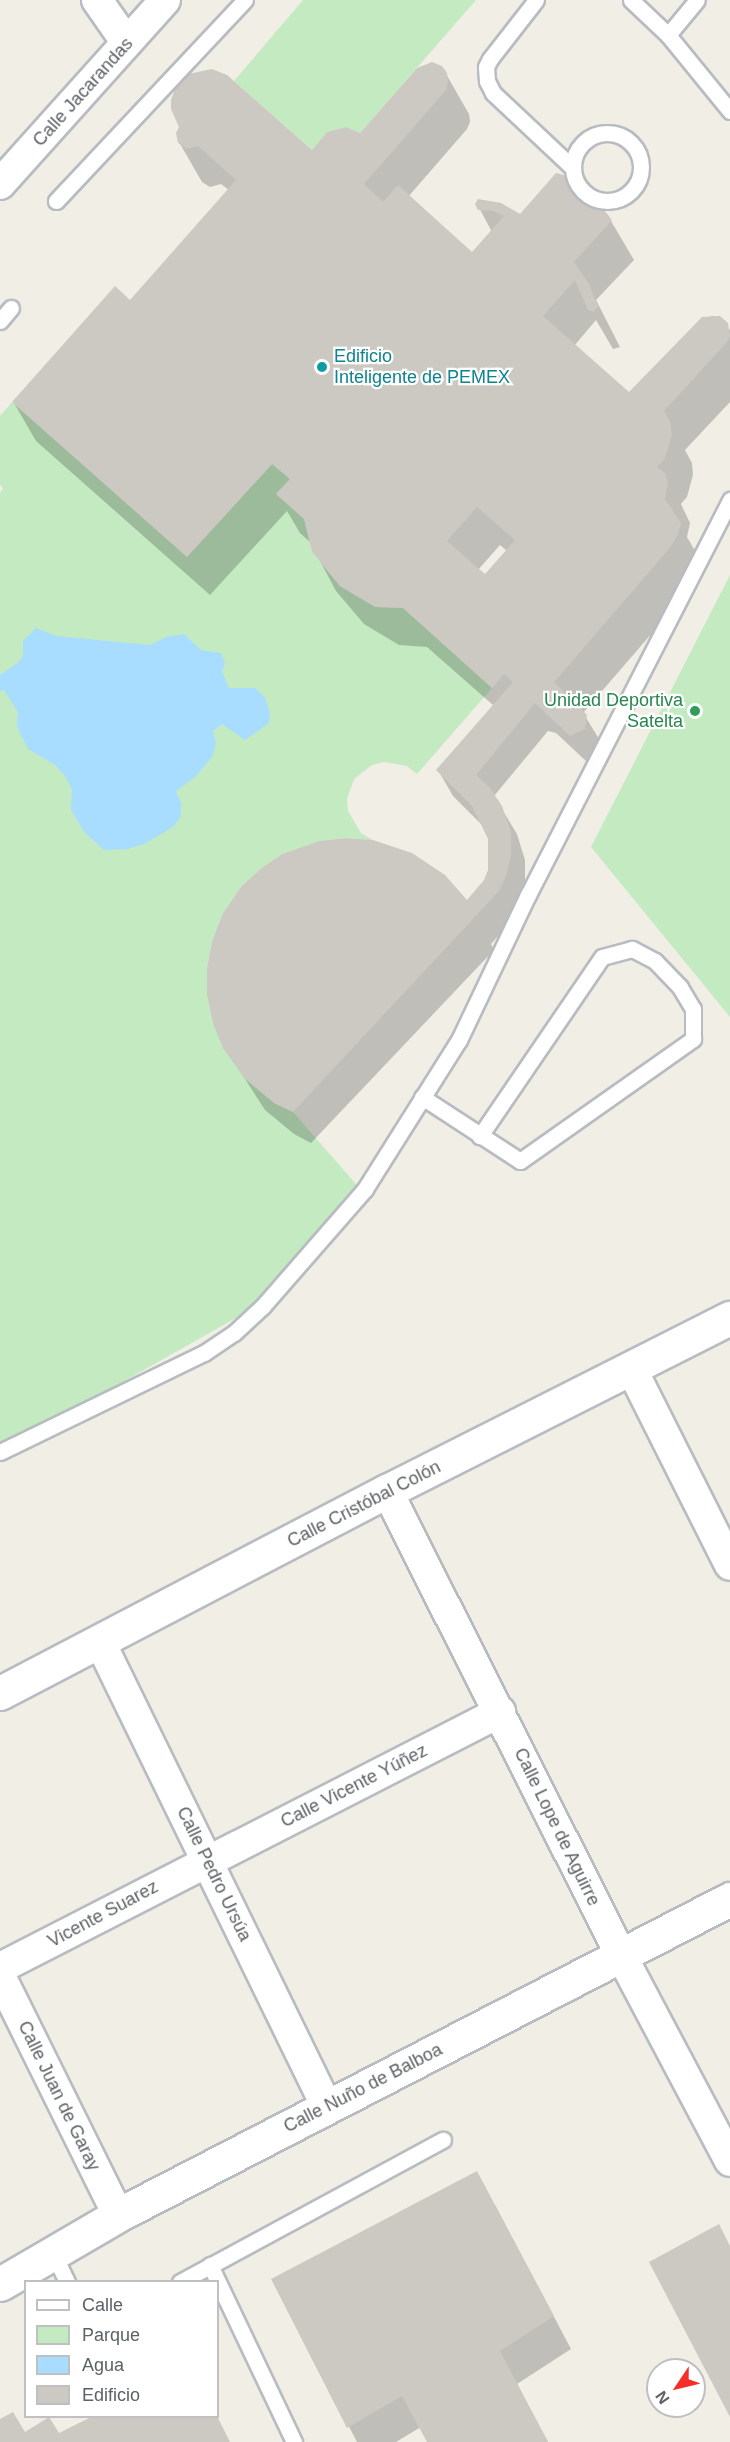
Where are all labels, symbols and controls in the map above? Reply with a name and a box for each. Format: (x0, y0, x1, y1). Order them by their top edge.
street label: Calle Jacarandas (28, 33, 138, 151)
place label: Edificio Inteligente de PEMEX (334, 346, 510, 388)
marker: Edificio Inteligente de PEMEX (315, 360, 329, 374)
place label: Unidad Deportiva Satelta (544, 690, 683, 732)
marker: Unidad Deportiva Satelta (688, 704, 702, 718)
street label: Calle Cristóbal Colón (284, 1456, 444, 1552)
street label: Calle Vicente Yúñez (277, 1740, 431, 1832)
street label: Calle Lope de Aguirre (509, 1744, 605, 1910)
street label: Calle Pedro Ursúa (172, 1803, 256, 1945)
street label: Vicente Suarez (44, 1876, 162, 1952)
street label: Calle Juan de Garay (13, 2018, 105, 2174)
street label: Calle Nuño de Balboa (280, 2039, 446, 2137)
legend (24, 2280, 219, 2418)
text: Calle (82, 2295, 123, 2315)
text: Parque (82, 2325, 140, 2345)
text: Agua (82, 2355, 124, 2375)
north arrow (646, 2358, 706, 2418)
text: Edificio (82, 2385, 140, 2405)
text: N (652, 2388, 673, 2407)

